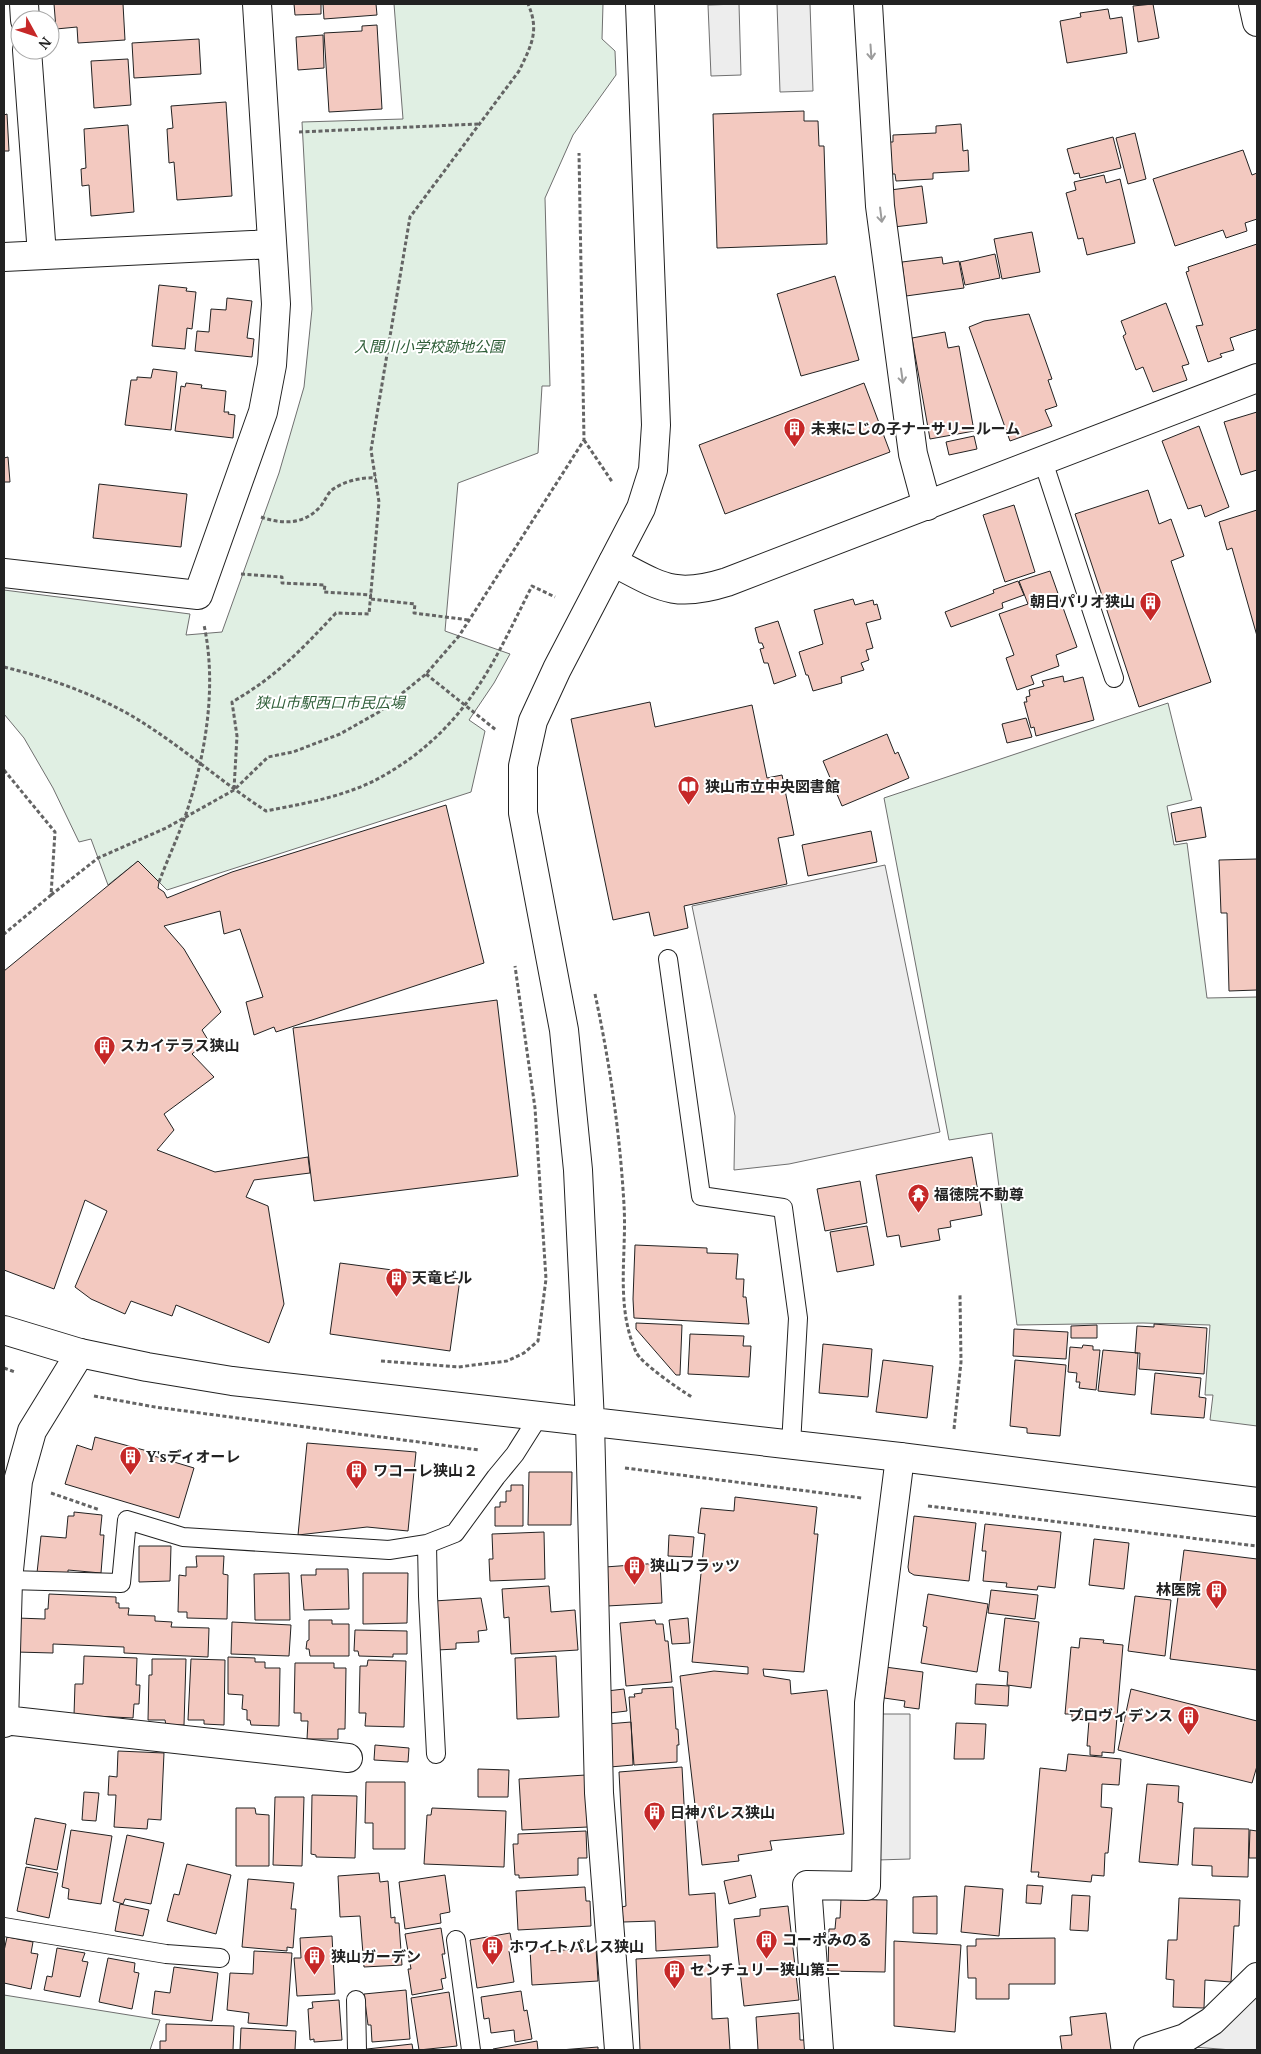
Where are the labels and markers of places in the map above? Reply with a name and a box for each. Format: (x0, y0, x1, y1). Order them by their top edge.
building icon: 未来にじの子ナーサリールーム (783, 417, 807, 448)
place label: 未来にじの子ナーサリールーム (811, 418, 1020, 438)
building icon: 朝日パリオ狭山 (1139, 590, 1163, 621)
place label: 朝日パリオ狭山 (1030, 591, 1135, 611)
library icon: 狭山市立中央図書館 (677, 775, 701, 806)
place label: 狭山市立中央図書館 (705, 776, 840, 796)
building icon: スカイテラス狭山 (92, 1034, 116, 1065)
place label: スカイテラス狭山 (120, 1035, 239, 1055)
temple icon: 福徳院不動尊 (906, 1183, 930, 1214)
place label: 福徳院不動尊 (933, 1184, 1024, 1204)
building icon: 天竜ビル (384, 1266, 408, 1297)
place label: 天竜ビル (412, 1267, 472, 1287)
building icon: Y'sディオーレ (118, 1445, 142, 1476)
place label: Y'sディオーレ (146, 1446, 241, 1466)
building icon: ワコーレ狭山２ (345, 1459, 369, 1490)
place label: ワコーレ狭山２ (373, 1460, 478, 1480)
building icon: 狭山フラッツ (622, 1554, 646, 1585)
place label: 狭山フラッツ (650, 1555, 740, 1575)
building icon: 林医院 (1205, 1578, 1229, 1609)
place label: 林医院 (1156, 1579, 1201, 1599)
building icon: プロヴィデンス (1177, 1704, 1201, 1735)
place label: プロヴィデンス (1068, 1705, 1173, 1725)
building icon: 日神パレス狭山 (642, 1801, 666, 1832)
place label: 日神パレス狭山 (670, 1802, 775, 1822)
building icon: コーポみのる (754, 1928, 778, 1959)
place label: コーポみのる (782, 1929, 872, 1949)
building icon: ホワイトパレス狭山 (481, 1935, 505, 1966)
place label: ホワイトパレス狭山 (509, 1936, 644, 1956)
building icon: 狭山ガーデン (303, 1945, 327, 1976)
place label: 狭山ガーデン (331, 1946, 421, 1966)
building icon: センチュリー狭山第二 (662, 1958, 686, 1989)
place label: センチュリー狭山第二 (690, 1959, 840, 1979)

